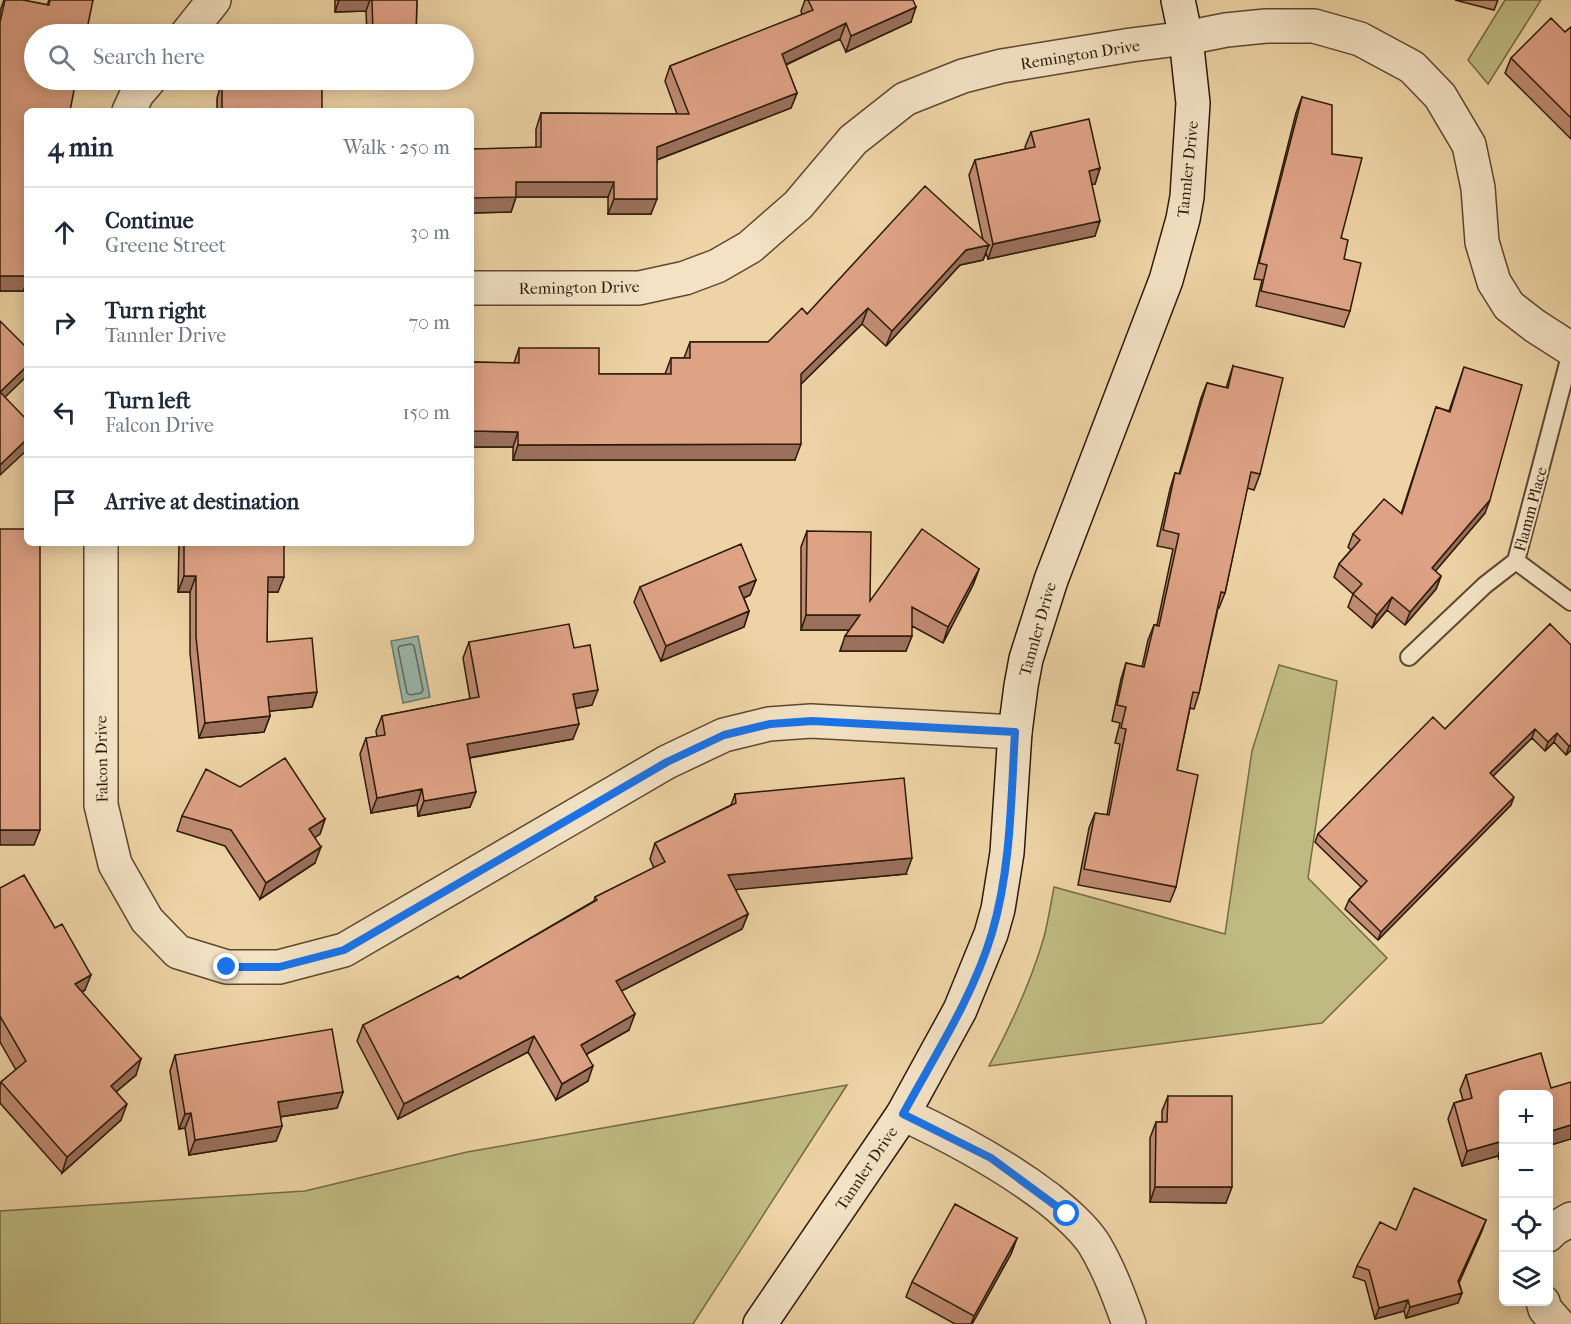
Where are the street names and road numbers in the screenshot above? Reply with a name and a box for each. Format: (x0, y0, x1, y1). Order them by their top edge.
street label: Remington Drive (1019, 36, 1141, 73)
street label: Tannler Drive (1173, 120, 1202, 218)
street label: Remington Drive (518, 277, 640, 298)
street label: Flamm Place (1510, 465, 1551, 554)
street label: Tannler Drive (1015, 580, 1060, 678)
street label: Falcon Drive (91, 715, 112, 803)
street label: Tannler Drive (831, 1123, 901, 1214)

